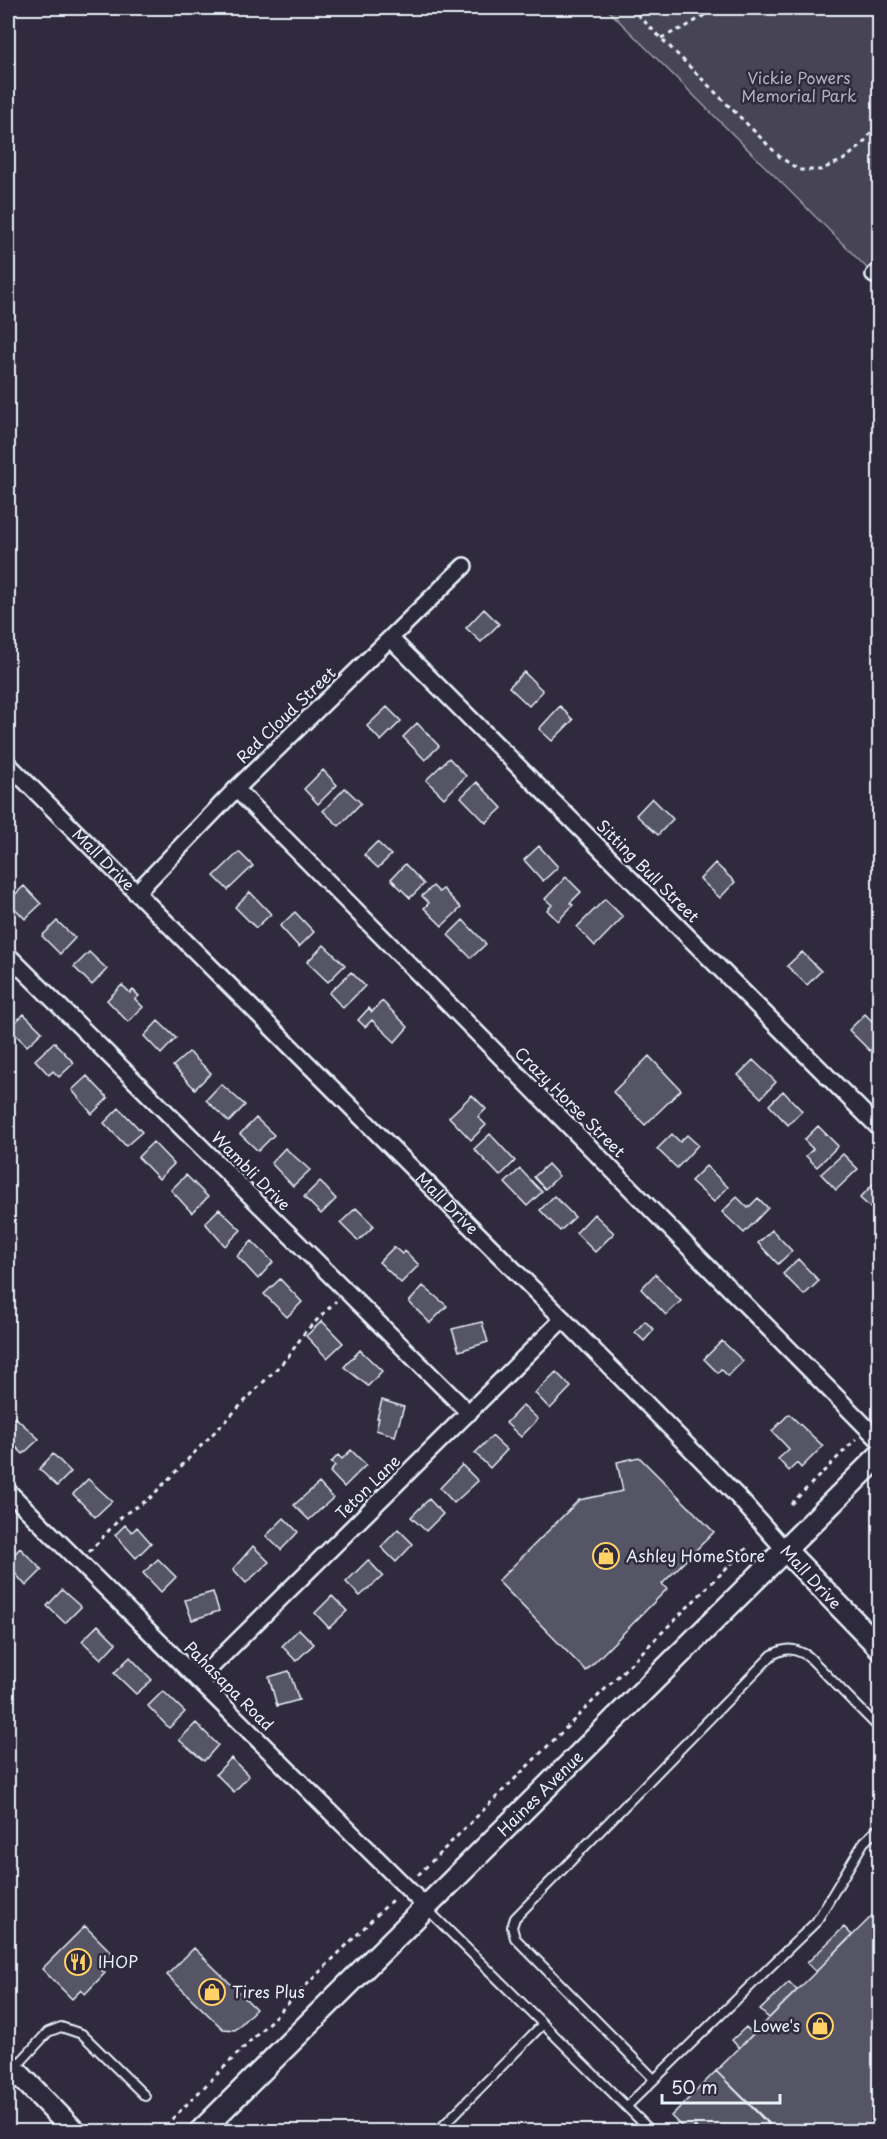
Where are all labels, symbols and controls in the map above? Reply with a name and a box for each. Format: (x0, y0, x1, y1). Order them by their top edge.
park label: Vickie Powers Memorial Park (741, 65, 857, 107)
street label: Red Cloud Street (230, 660, 341, 768)
street label: Sitting Bull Street (592, 813, 706, 927)
street label: Mall Drive (67, 822, 141, 896)
street label: Crazy Horse Street (510, 1040, 632, 1162)
street label: Wambli Drive (207, 1125, 297, 1215)
street label: Mall Drive (411, 1166, 485, 1239)
street label: Teton Lane (329, 1448, 405, 1524)
street label: Mall Drive (776, 1539, 848, 1614)
shop icon: Ashley HomeStore (591, 1541, 621, 1571)
place label: Ashley HomeStore (626, 1543, 765, 1567)
street label: Pahasapa Road (180, 1635, 280, 1735)
street label: Haines Avenue (491, 1744, 588, 1841)
restaurant icon: IHOP (63, 1947, 93, 1977)
place label: IHOP (98, 1949, 138, 1973)
shop icon: Tires Plus (197, 1977, 227, 2007)
place label: Tires Plus (232, 1979, 305, 2003)
shop icon: Lowe's (805, 2011, 835, 2041)
place label: Lowe's (753, 2013, 800, 2037)
scale bar (662, 2067, 780, 2105)
text: 50 m (671, 2073, 718, 2100)

